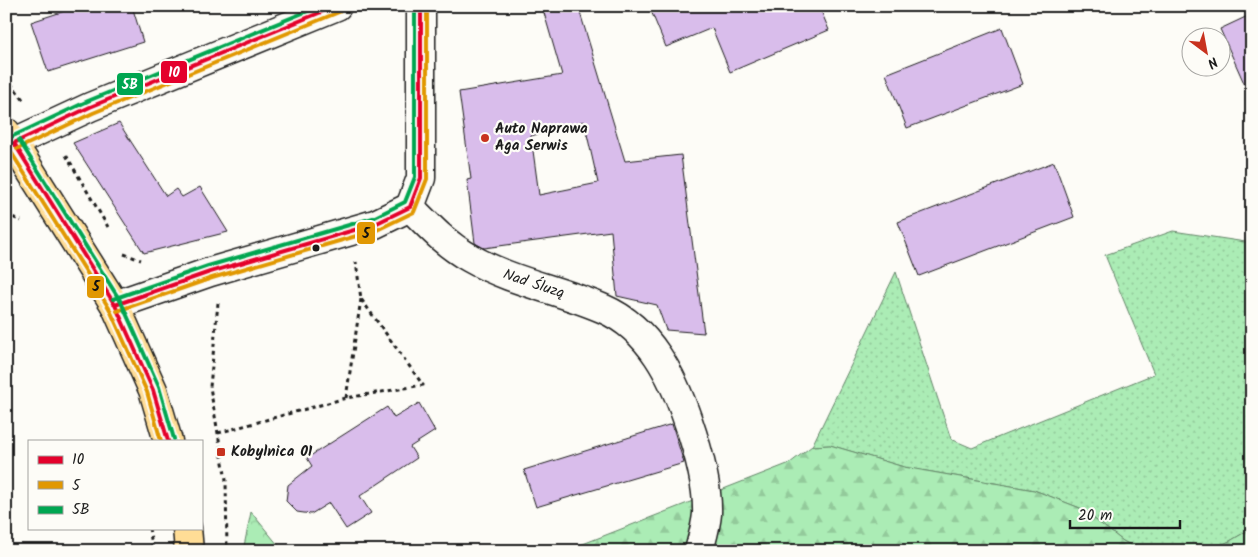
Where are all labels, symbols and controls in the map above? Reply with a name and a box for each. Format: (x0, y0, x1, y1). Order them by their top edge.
north arrow (1180, 28, 1230, 78)
text: N (1203, 51, 1222, 74)
line badge: 10 (160, 60, 188, 84)
text: 10 (168, 62, 181, 84)
line badge: 5B (116, 72, 144, 96)
text: 5B (121, 74, 138, 96)
place label: Auto Naprawa Aga Serwis (495, 117, 588, 158)
marker: Auto Naprawa Aga Serwis (479, 132, 491, 144)
line badge: 5 (356, 221, 376, 245)
text: 5 (361, 223, 371, 245)
unlabelled marker (311, 243, 321, 253)
street label: Nad Śluzą (500, 263, 567, 305)
line badge: 5 (86, 275, 105, 299)
text: 5 (91, 276, 101, 298)
legend (28, 440, 202, 530)
place label: Kobylnica 01 (231, 440, 313, 464)
marker: Kobylnica 01 (215, 446, 227, 458)
text: 10 (72, 448, 85, 472)
text: 5 (72, 474, 81, 498)
scale bar (1070, 497, 1180, 529)
text: 5B (72, 498, 90, 522)
text: 20 m (1078, 504, 1112, 528)

